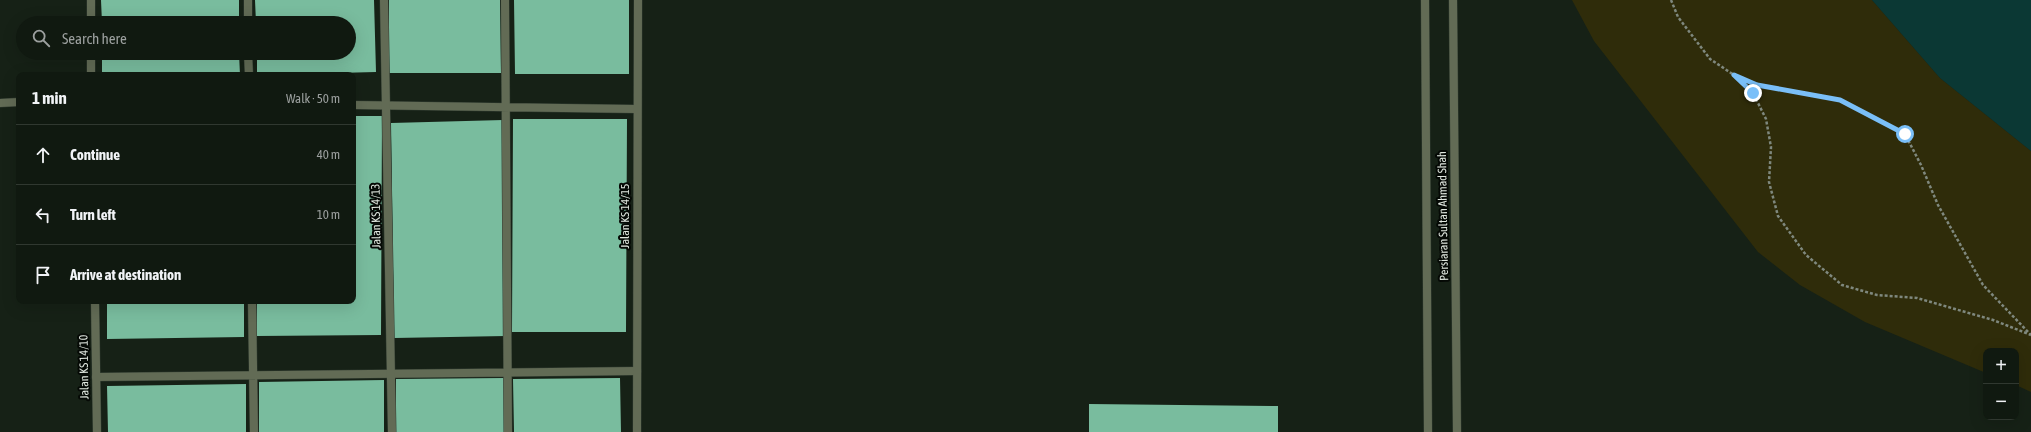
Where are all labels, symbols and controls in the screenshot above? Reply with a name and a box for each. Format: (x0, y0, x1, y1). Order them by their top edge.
search box (16, 16, 356, 60)
icon: search (30, 27, 52, 49)
text: Search here (62, 30, 127, 47)
route end (1744, 84, 1762, 102)
text: 1 min (32, 88, 67, 108)
text: Walk · 50 m (286, 91, 340, 106)
route start (1896, 125, 1914, 143)
icon: ahead (32, 144, 54, 166)
text: Continue (70, 146, 120, 163)
text: 40 m (317, 147, 340, 162)
street label: Persiaran Sultan Ahmad Shah (1435, 151, 1451, 281)
street label: Jalan KS 14/13 (368, 183, 384, 249)
street label: Jalan KS 14/15 (618, 184, 632, 248)
icon: left (32, 204, 54, 226)
text: Turn left (70, 206, 116, 223)
text: 10 m (317, 207, 340, 222)
icon: arrive (32, 264, 54, 286)
text: Arrive at destination (70, 266, 181, 283)
street label: Jalan KS 14/10 (76, 334, 92, 400)
map controls (1983, 348, 2019, 420)
button: + (1983, 348, 2019, 384)
button: − (1983, 384, 2019, 420)

